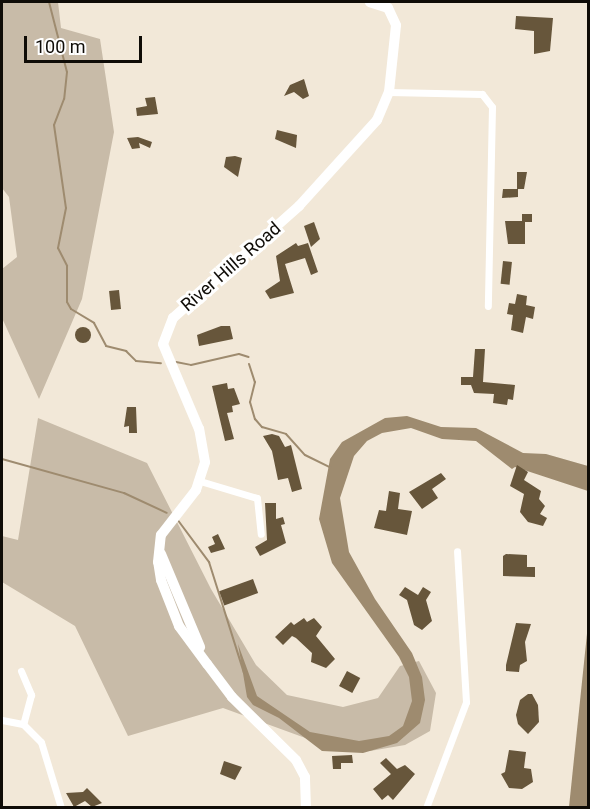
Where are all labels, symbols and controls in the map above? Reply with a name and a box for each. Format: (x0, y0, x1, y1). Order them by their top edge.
scale bar (27, 24, 146, 62)
text: 100 m (35, 36, 86, 57)
street label: River Hills Road (177, 218, 285, 316)

